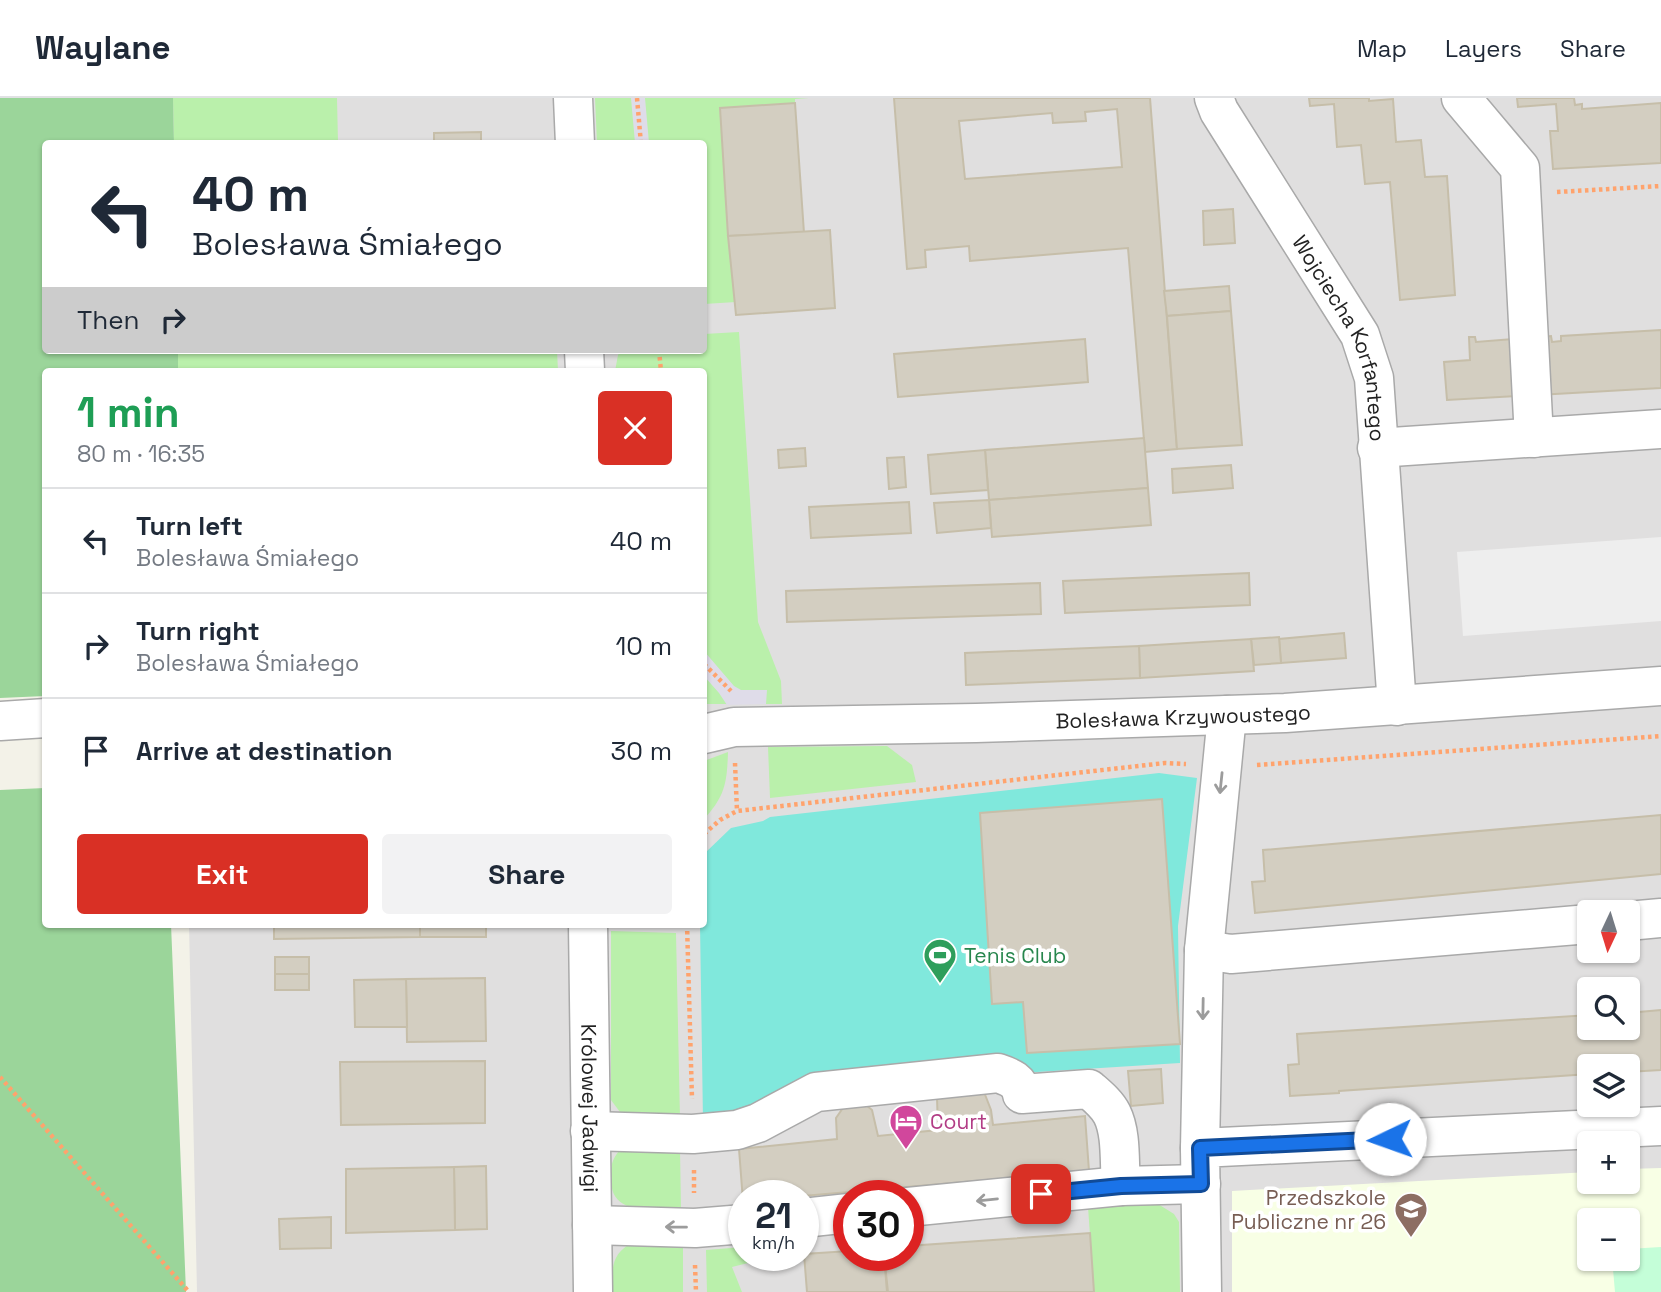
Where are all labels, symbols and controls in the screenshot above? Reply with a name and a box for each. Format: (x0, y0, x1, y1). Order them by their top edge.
text: Waylane (35, 27, 171, 69)
text: Map (1357, 33, 1407, 64)
text: Layers (1445, 33, 1522, 64)
text: Share (1560, 33, 1626, 64)
text: 40 m (192, 163, 309, 225)
icon: left (77, 168, 168, 259)
text: Bolesława Śmiałego (192, 224, 503, 264)
street label: Wojciecha Korfantego (1287, 230, 1392, 442)
icon: right (154, 301, 192, 339)
text: Then (77, 303, 140, 337)
text: 1 min (77, 386, 180, 439)
button: close (598, 391, 672, 465)
text: 80 m · 16:35 (77, 439, 205, 469)
text: Turn left (136, 509, 243, 543)
icon: left (77, 522, 115, 560)
text: 40 m (610, 524, 672, 558)
text: Bolesława Śmiałego (136, 543, 359, 573)
text: Turn right (136, 614, 260, 648)
icon: right (77, 627, 115, 665)
text: 10 m (615, 629, 672, 663)
text: Bolesława Śmiałego (136, 648, 359, 678)
street label: Bolesława Krzywoustego (1055, 698, 1312, 734)
icon: arrive (77, 732, 115, 770)
text: Arrive at destination (136, 734, 393, 768)
text: 30 m (611, 734, 672, 768)
one-way arrow (1214, 771, 1227, 793)
button: Exit (77, 834, 368, 914)
button: Share (382, 834, 672, 914)
north arrow (1577, 900, 1640, 962)
map controls (1577, 900, 1640, 1271)
sports icon: Tenis Club (921, 936, 959, 985)
place label: Tenis Club (964, 942, 1066, 969)
button: search (1577, 977, 1640, 1040)
one-way arrow (1196, 997, 1209, 1020)
street label: Królowej Jadwigi (576, 1023, 605, 1193)
button: layers (1577, 1054, 1640, 1117)
hotel icon: Court (887, 1102, 925, 1151)
position arrow (1353, 1102, 1427, 1176)
place label: Court (930, 1108, 987, 1135)
button: + (1577, 1131, 1640, 1194)
pin (1011, 1164, 1071, 1224)
icon: arrive (1022, 1175, 1060, 1213)
speed limit sign: 30 (833, 1180, 924, 1271)
place label: Przedszkole Publiczne nr 26 (1231, 1184, 1386, 1235)
school or university icon: Przedszkole Publiczne nr 26 (1392, 1190, 1430, 1239)
one-way arrow (976, 1193, 999, 1206)
text: 21 (755, 1194, 792, 1238)
button: − (1577, 1208, 1640, 1271)
one-way arrow (664, 1220, 687, 1234)
text: km/h (752, 1231, 795, 1254)

